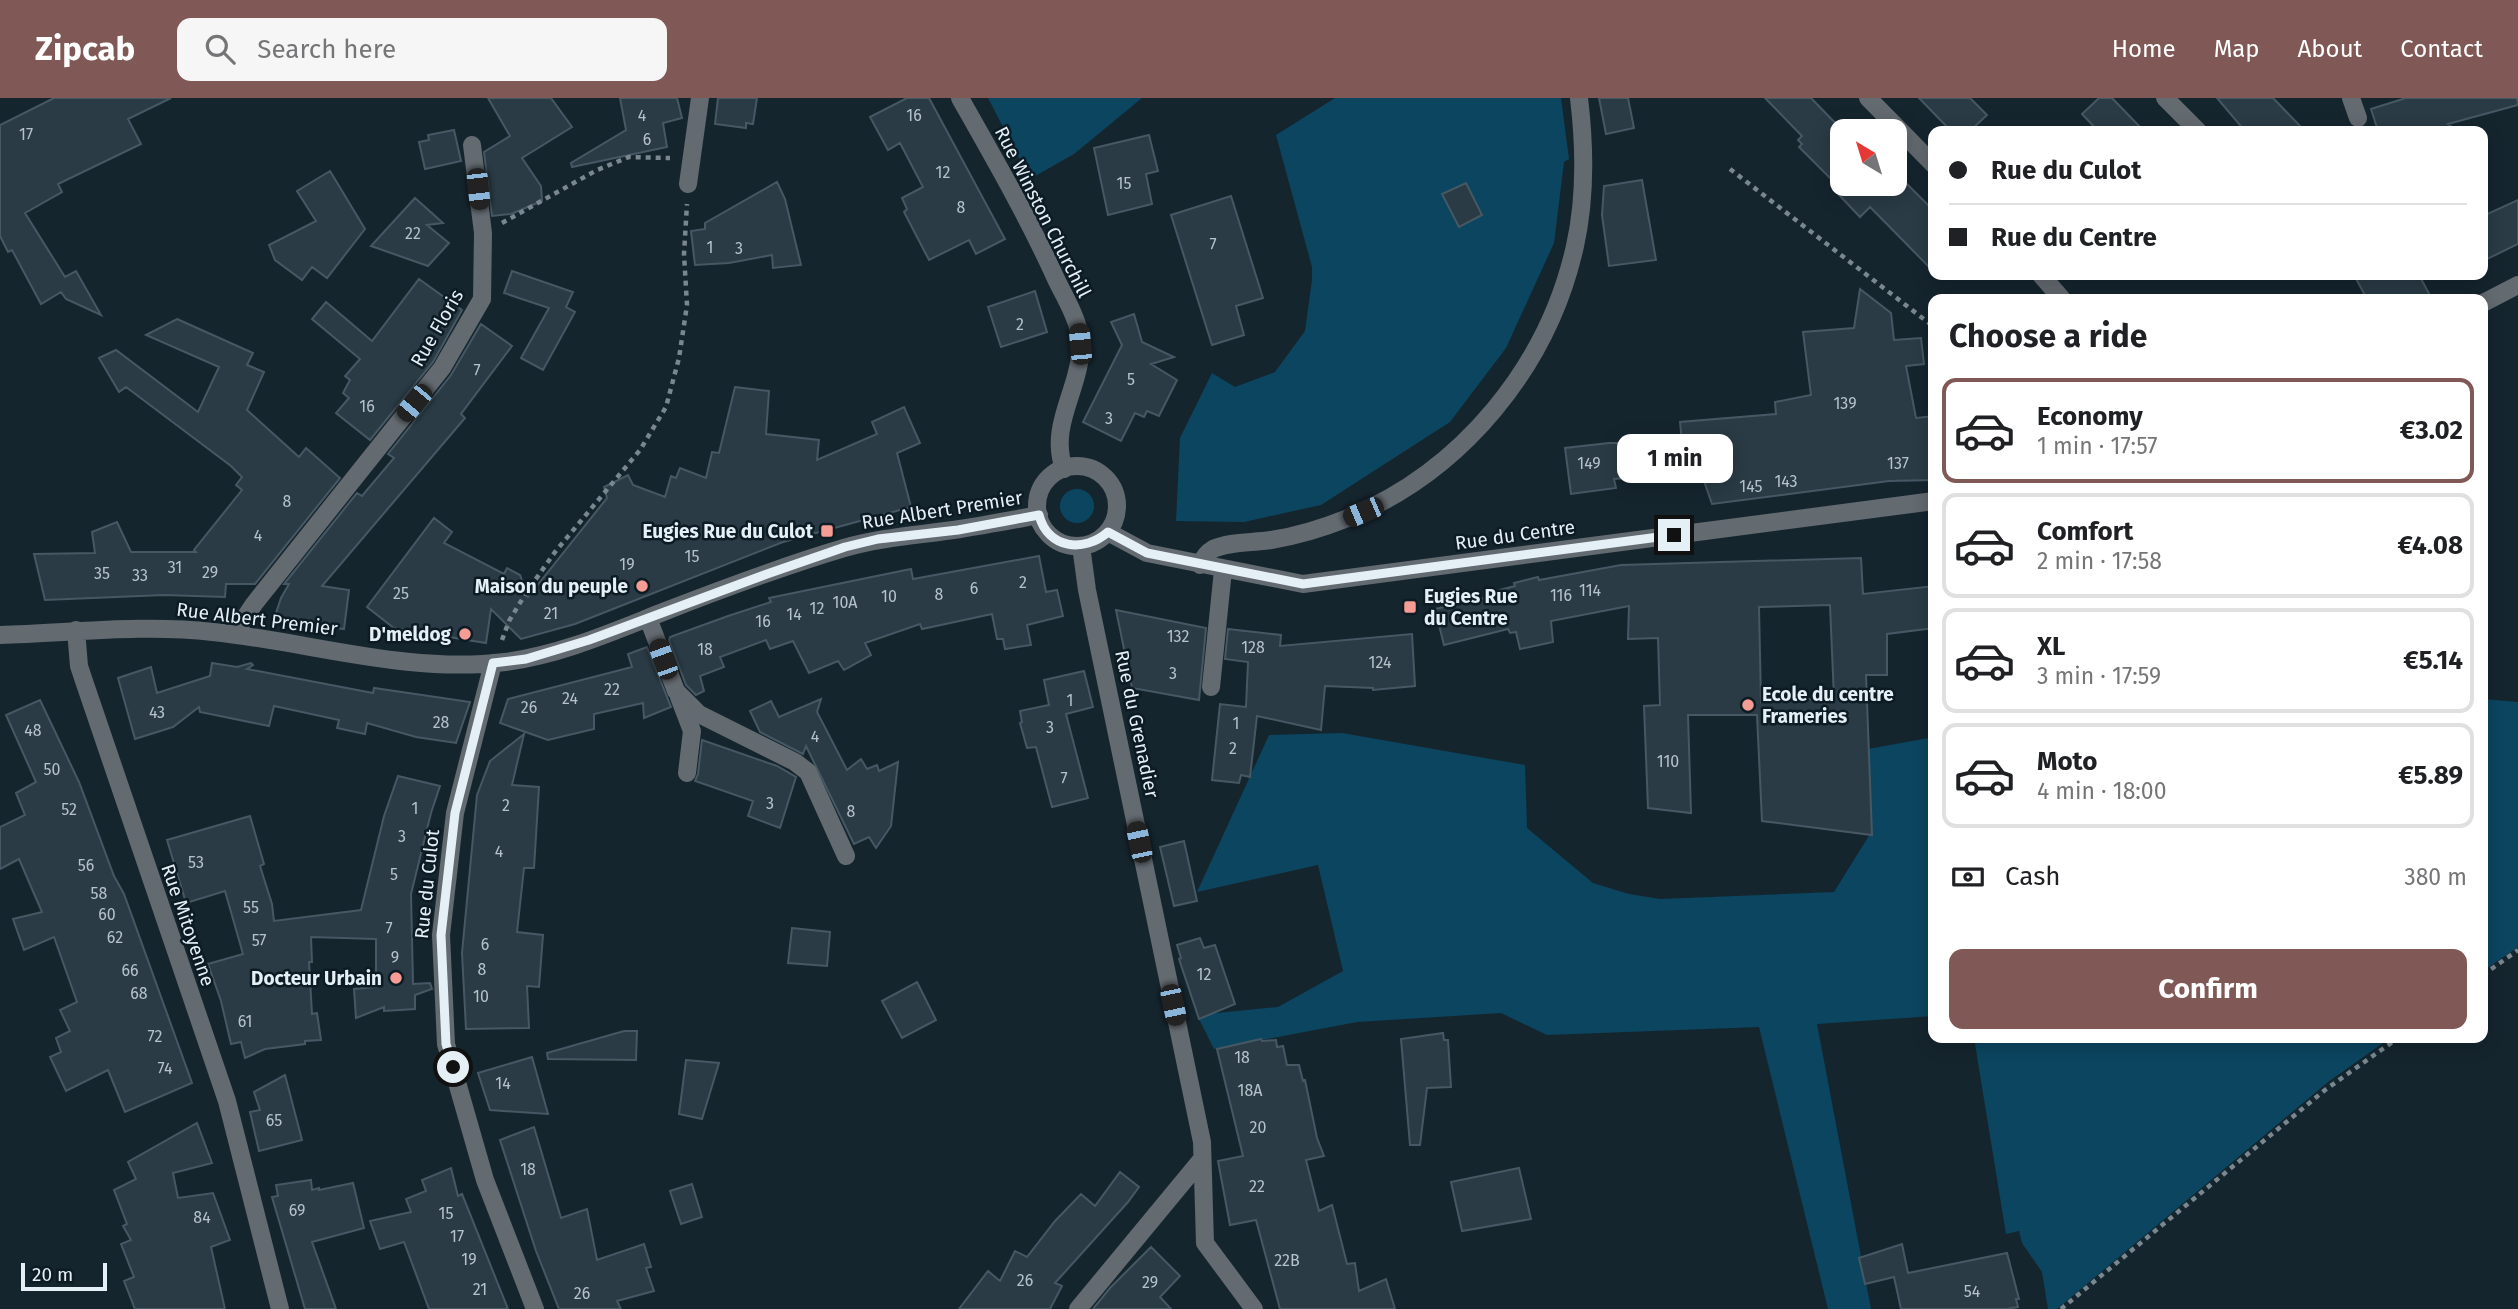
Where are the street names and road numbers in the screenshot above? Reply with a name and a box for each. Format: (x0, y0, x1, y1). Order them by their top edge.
street label: Rue Winston Churchill (990, 123, 1096, 302)
street label: Rue Floris (406, 285, 468, 371)
street label: Rue Albert Premier (860, 486, 1025, 534)
street label: Rue du Centre (1453, 515, 1577, 555)
street label: Rue Albert Premier (175, 598, 340, 640)
street label: Rue du Grenadier (1110, 648, 1164, 801)
street label: Rue du Culot (410, 828, 444, 940)
street label: Rue Mitoyenne (156, 861, 220, 989)

